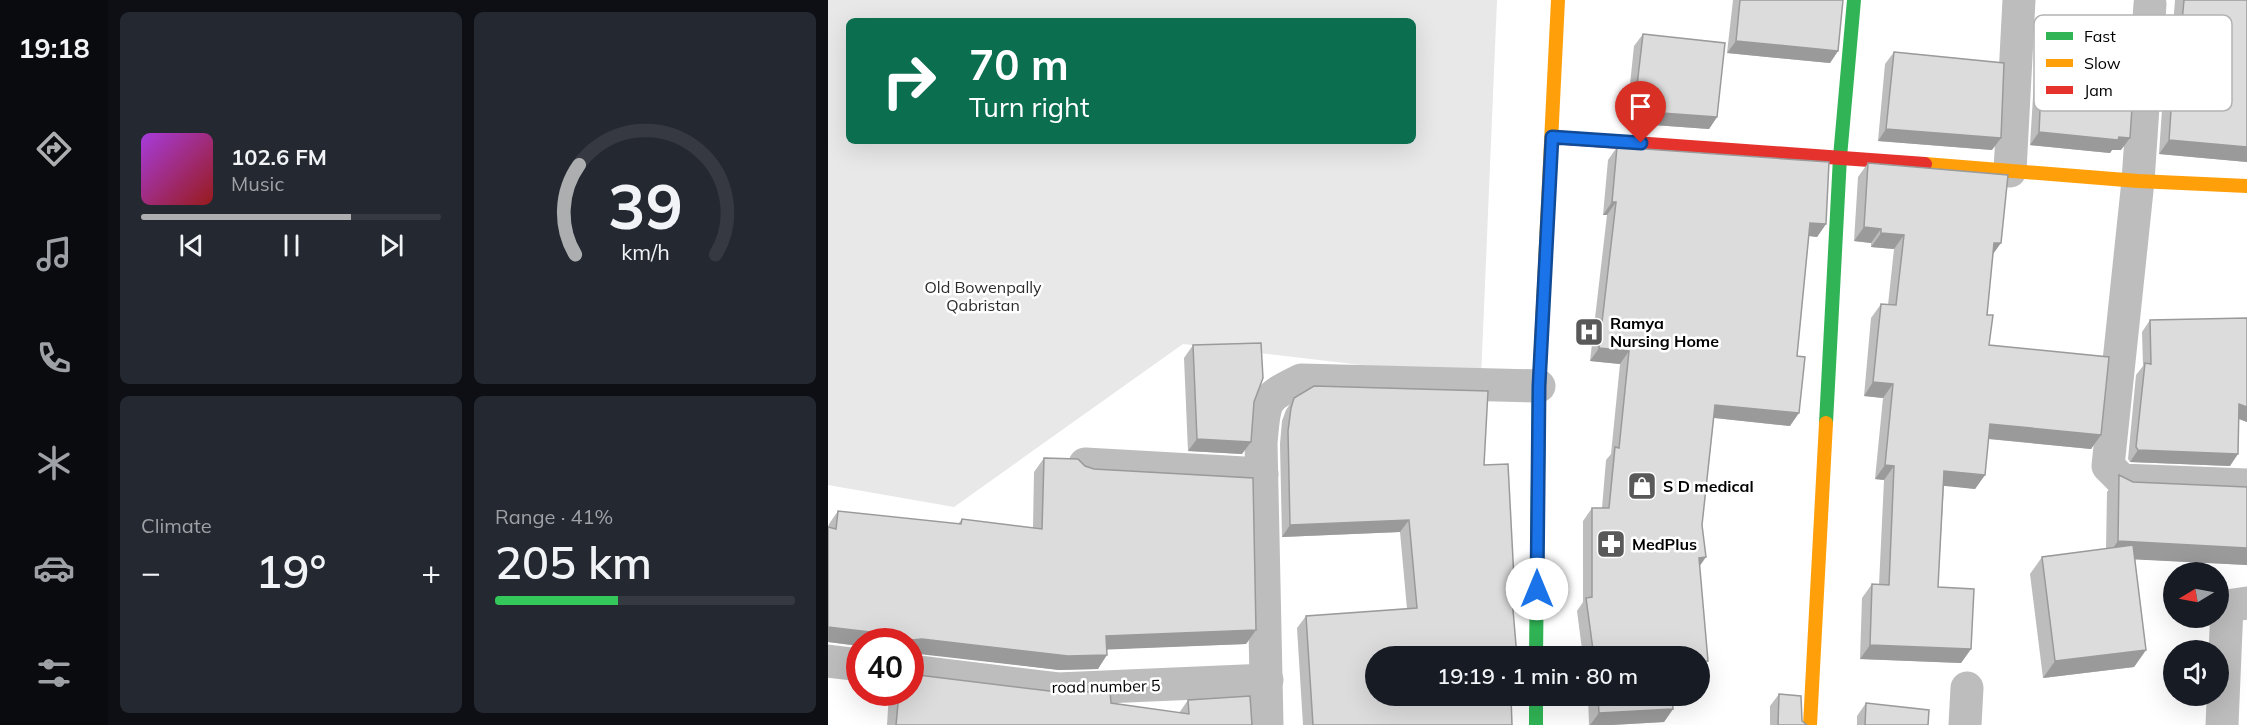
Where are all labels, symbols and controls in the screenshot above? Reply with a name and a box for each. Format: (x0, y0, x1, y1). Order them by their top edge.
legend (2034, 15, 2232, 111)
text: Fast (2084, 26, 2116, 46)
text: 19:18 (18, 31, 90, 65)
text: 70 m (969, 38, 1069, 91)
icon: right (870, 42, 948, 120)
text: Slow (2084, 53, 2121, 73)
text: Jam (2084, 80, 2113, 100)
pin (1615, 81, 1666, 143)
text: Turn right (969, 90, 1089, 124)
icon: arrive (1624, 90, 1657, 123)
icon: directions (33, 128, 75, 170)
text: 102.6 FM (231, 143, 327, 171)
text: 39 (608, 166, 682, 245)
text: Music (231, 171, 284, 196)
icon: previous (175, 229, 208, 262)
icon: pause (275, 229, 308, 262)
icon: next (375, 229, 408, 262)
icon: music (33, 233, 75, 275)
text: km/h (621, 238, 669, 265)
park label: Old Bowenpally Qabristan (924, 277, 1042, 315)
place label: Ramya Nursing Home (1610, 313, 1719, 351)
hospital icon: Ramya Nursing Home (1573, 316, 1605, 348)
icon: phone (33, 337, 75, 379)
icon: climate (33, 442, 75, 484)
shop icon: S D medical (1626, 470, 1658, 502)
place label: S D medical (1663, 476, 1754, 496)
text: Range · 41% (495, 504, 613, 529)
text: Climate (141, 513, 212, 538)
pharmacy icon: MedPlus (1595, 528, 1627, 560)
text: 205 km (495, 534, 652, 590)
place label: MedPlus (1632, 534, 1697, 554)
text: 19° (256, 543, 326, 599)
icon: car (33, 547, 75, 589)
text: − (141, 551, 161, 592)
text: + (421, 551, 441, 592)
position arrow (1505, 557, 1569, 621)
north arrow (2163, 562, 2229, 628)
map controls (2163, 562, 2229, 706)
speed limit sign: 40 (846, 628, 924, 706)
button: sound (2163, 640, 2229, 706)
icon: filters (33, 652, 75, 694)
text: 19:19 · 1 min · 80 m (1437, 662, 1638, 690)
street label: road number 5 (1051, 675, 1161, 697)

